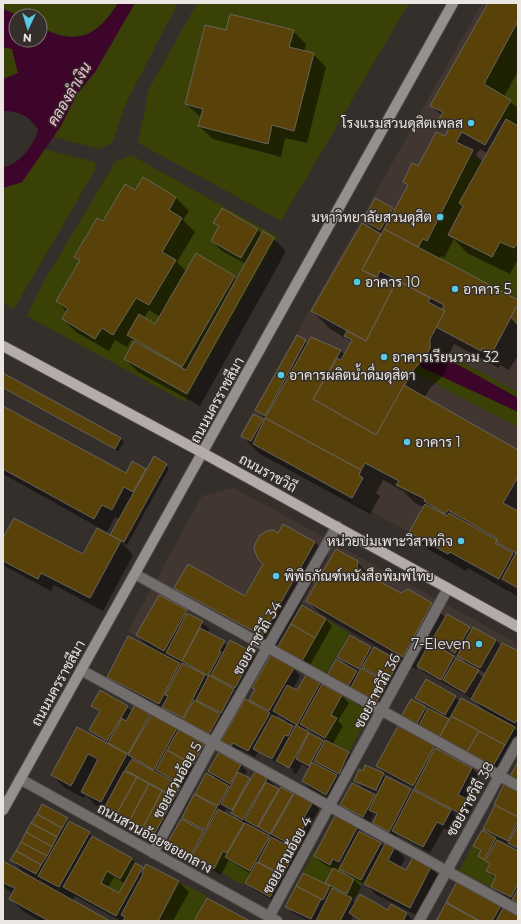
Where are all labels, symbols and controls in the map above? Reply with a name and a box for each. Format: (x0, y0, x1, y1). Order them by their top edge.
north arrow (8, 8, 48, 48)
text: N (22, 31, 32, 45)
water label: คลองลำเงิน (43, 59, 95, 129)
place label: โรงแรมสวนดุสิตเพลส (340, 114, 463, 133)
marker: โรงแรมสวนดุสิตเพลส (466, 118, 476, 128)
place label: มหาวิทยาลัยสวนดุสิต (311, 208, 432, 227)
marker: มหาวิทยาลัยสวนดุสิต (435, 212, 445, 222)
place label: อาคาร 10 (365, 273, 420, 291)
marker: อาคาร 10 (352, 277, 362, 287)
place label: อาคาร 5 (463, 280, 512, 298)
marker: อาคาร 5 (450, 284, 460, 294)
place label: อาคารเรียนรวม 32 (392, 348, 499, 366)
marker: อาคารเรียนรวม 32 (379, 352, 389, 362)
street label: ถนนนครราชสีมา (186, 354, 248, 446)
place label: อาคารผลิตน้ำดื่มดุสิตา (289, 363, 416, 385)
marker: อาคารผลิตน้ำดื่มดุสิตา (276, 370, 286, 380)
place label: อาคาร 1 (415, 433, 461, 451)
marker: อาคาร 1 (402, 437, 412, 447)
street label: ถนนราชวิถี (236, 450, 300, 496)
place label: หน่วยบ่มเพาะวิสาหกิจ (327, 532, 453, 550)
marker: หน่วยบ่มเพาะวิสาหกิจ (456, 536, 466, 546)
place label: พิพิธภัณฑ์หนังสือพิมพ์ไทย (284, 567, 434, 585)
marker: พิพิธภัณฑ์หนังสือพิมพ์ไทย (271, 571, 281, 581)
street label: ซอยราชวิถี 34 (228, 597, 286, 678)
place label: 7-Eleven (411, 635, 471, 653)
street label: ถนนนครราชสีมา (27, 637, 89, 729)
marker: 7-Eleven (474, 639, 484, 649)
street label: ซอยราชวิถี 36 (350, 650, 404, 732)
street label: ซอยสวนอ้อย 5 (149, 738, 206, 822)
street label: ซอยราชวิถี 38 (442, 758, 498, 840)
street label: ถนนสวนอ้อยซอยกลาง (94, 799, 216, 877)
street label: ซอยสวนอ้อย 4 (258, 812, 316, 897)

